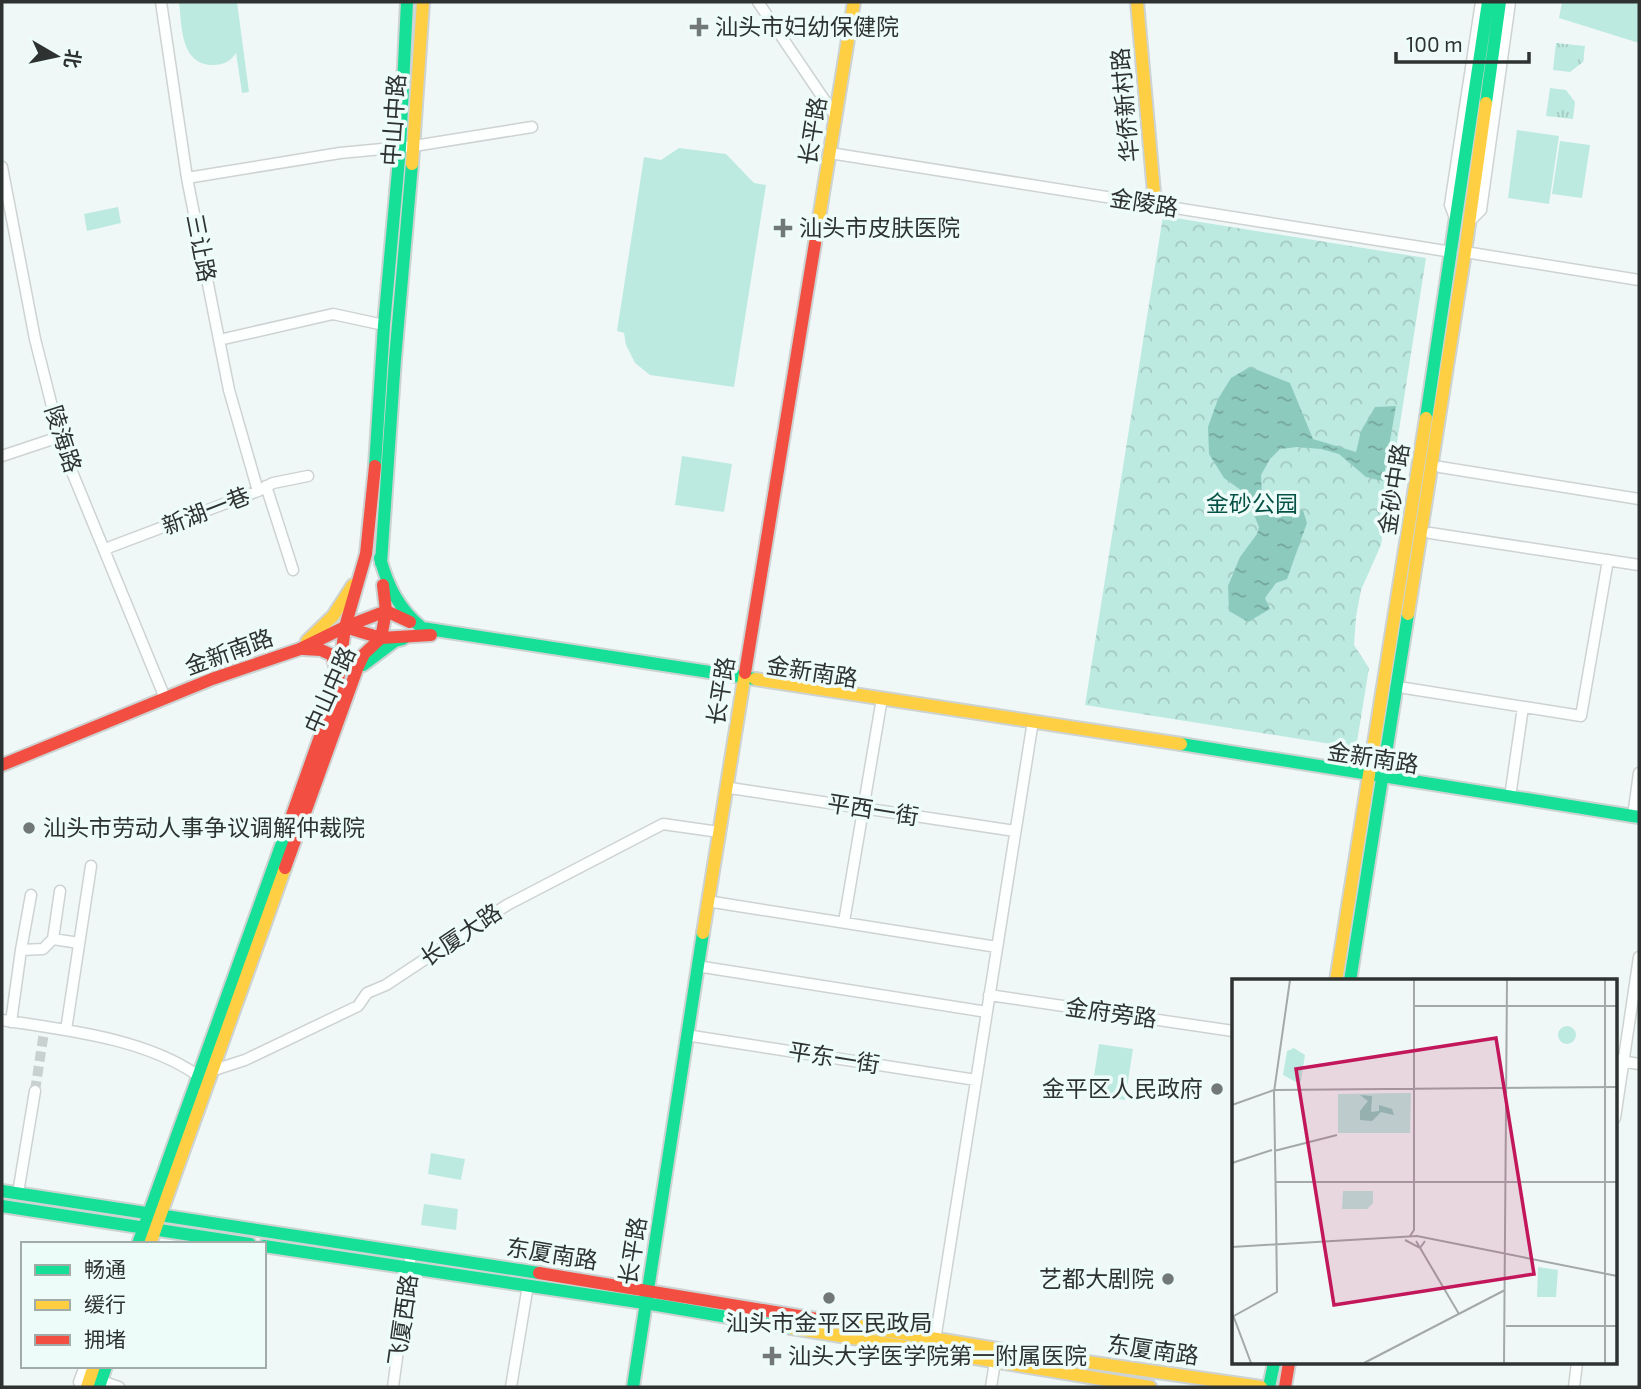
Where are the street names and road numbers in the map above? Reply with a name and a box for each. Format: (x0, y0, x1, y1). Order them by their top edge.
street label: 华侨新村路 (1105, 47, 1143, 164)
street label: 中山中路 (376, 73, 410, 167)
street label: 长平路 (793, 95, 831, 167)
street label: 金陵路 (1108, 183, 1180, 221)
street label: 三让路 (182, 211, 222, 284)
street label: 陵海路 (40, 402, 88, 476)
street label: 金砂中路 (1372, 441, 1414, 536)
street label: 新湖一巷 (158, 481, 254, 540)
street label: 金新南路 (181, 622, 277, 680)
street label: 中山中路 (298, 642, 361, 737)
street label: 金新南路 (765, 650, 860, 692)
street label: 长平路 (701, 655, 739, 727)
street label: 金新南路 (1326, 736, 1421, 778)
street label: 平西一街 (826, 788, 921, 830)
street label: 长厦大路 (414, 897, 506, 972)
street label: 金府旁路 (1064, 992, 1159, 1032)
street label: 平东一街 (787, 1036, 882, 1078)
street label: 长平路 (613, 1215, 651, 1287)
street label: 东厦南路 (505, 1232, 600, 1274)
street label: 飞厦西路 (382, 1272, 422, 1367)
street label: 东厦南路 (1106, 1329, 1201, 1369)

